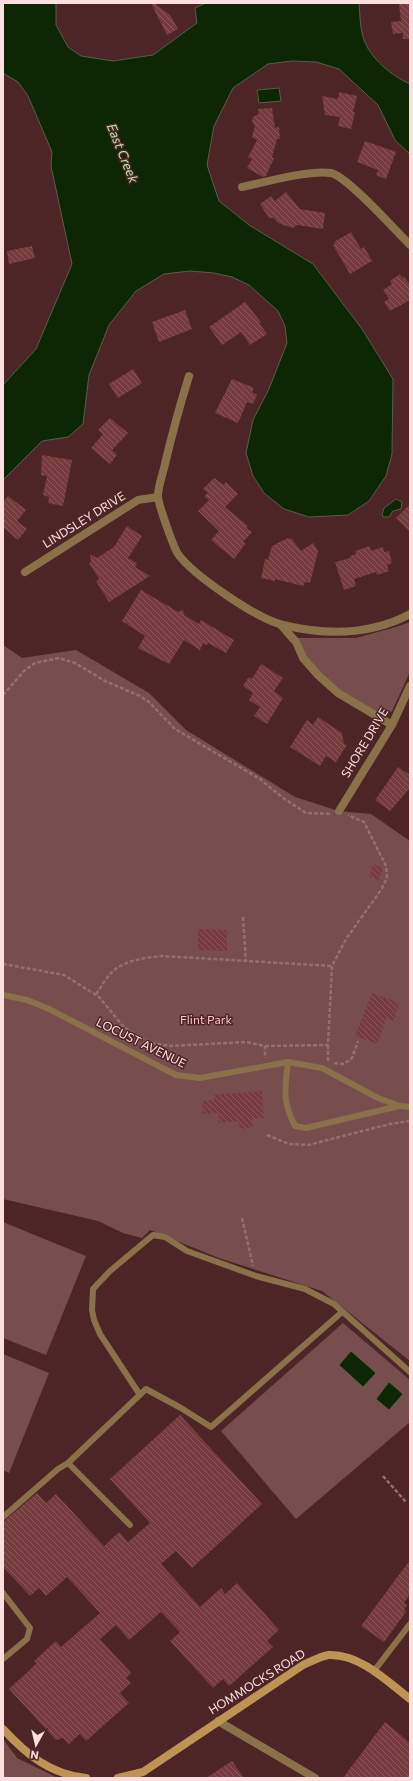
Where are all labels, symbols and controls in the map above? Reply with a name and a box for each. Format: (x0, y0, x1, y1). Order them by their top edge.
water label: East Creek (104, 121, 143, 186)
street label: LINDSLEY DRIVE (40, 488, 127, 550)
street label: SHORE DRIVE (338, 705, 390, 780)
park label: Flint Park (180, 1012, 233, 1026)
street label: LOCUST AVENUE (94, 1014, 189, 1070)
street label: HOMMOCKS ROAD (206, 1646, 307, 1717)
north arrow (16, 1725, 56, 1765)
text: N (30, 1748, 40, 1762)

